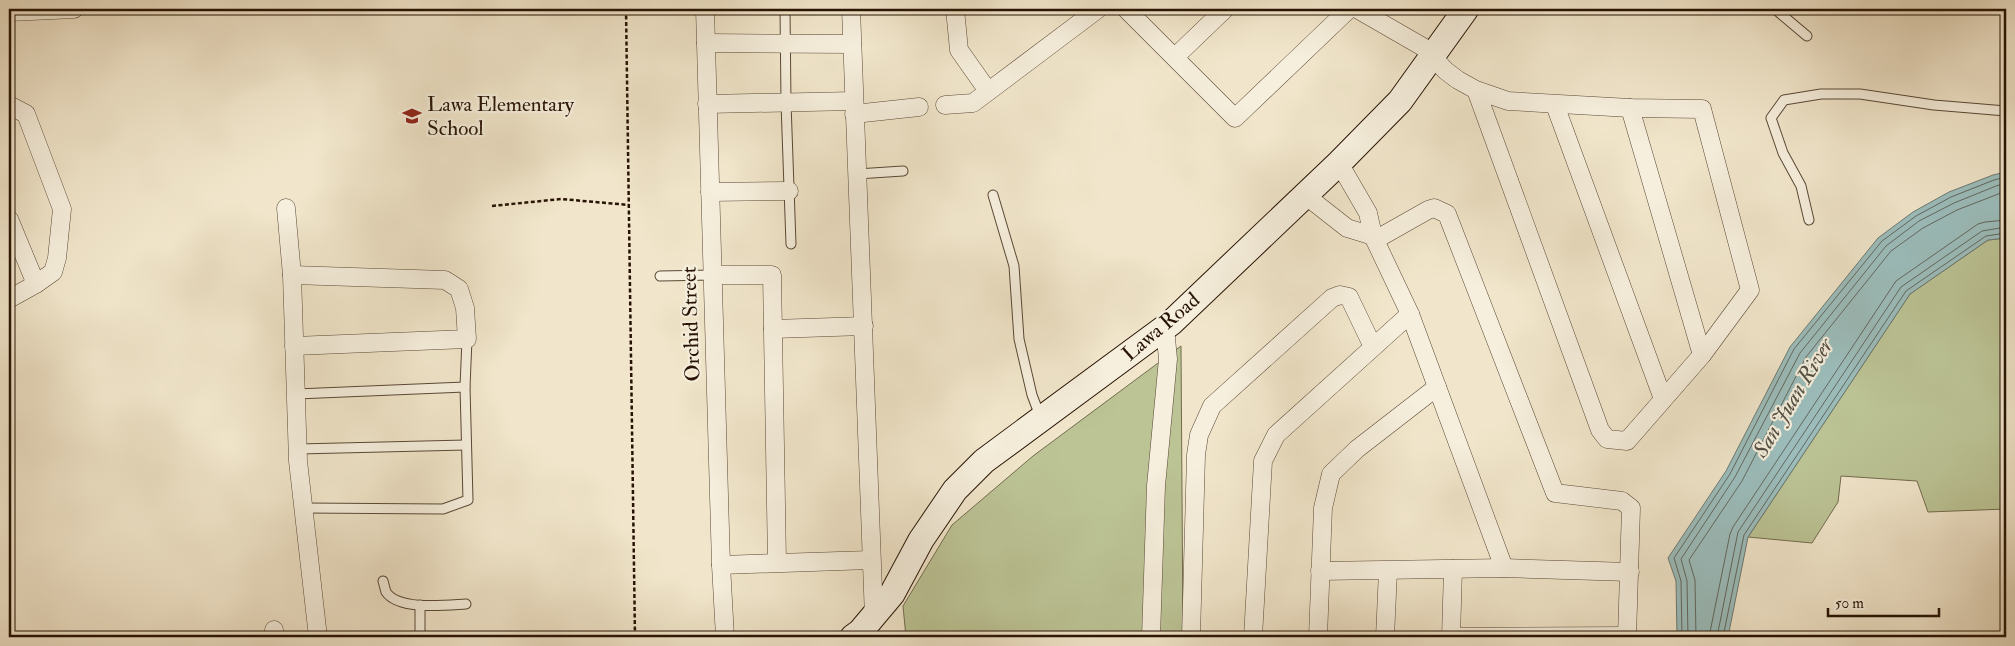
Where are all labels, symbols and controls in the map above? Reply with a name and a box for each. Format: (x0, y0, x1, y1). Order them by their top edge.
place label: Lawa Elementary School (427, 91, 575, 142)
school or university icon: Lawa Elementary School (401, 105, 423, 127)
street label: Orchid Street (675, 266, 707, 382)
street label: Lawa Road (1117, 286, 1206, 367)
water label: San Juan River (1746, 332, 1840, 463)
scale bar (1828, 586, 1939, 618)
text: 50 m (1835, 594, 1864, 613)

